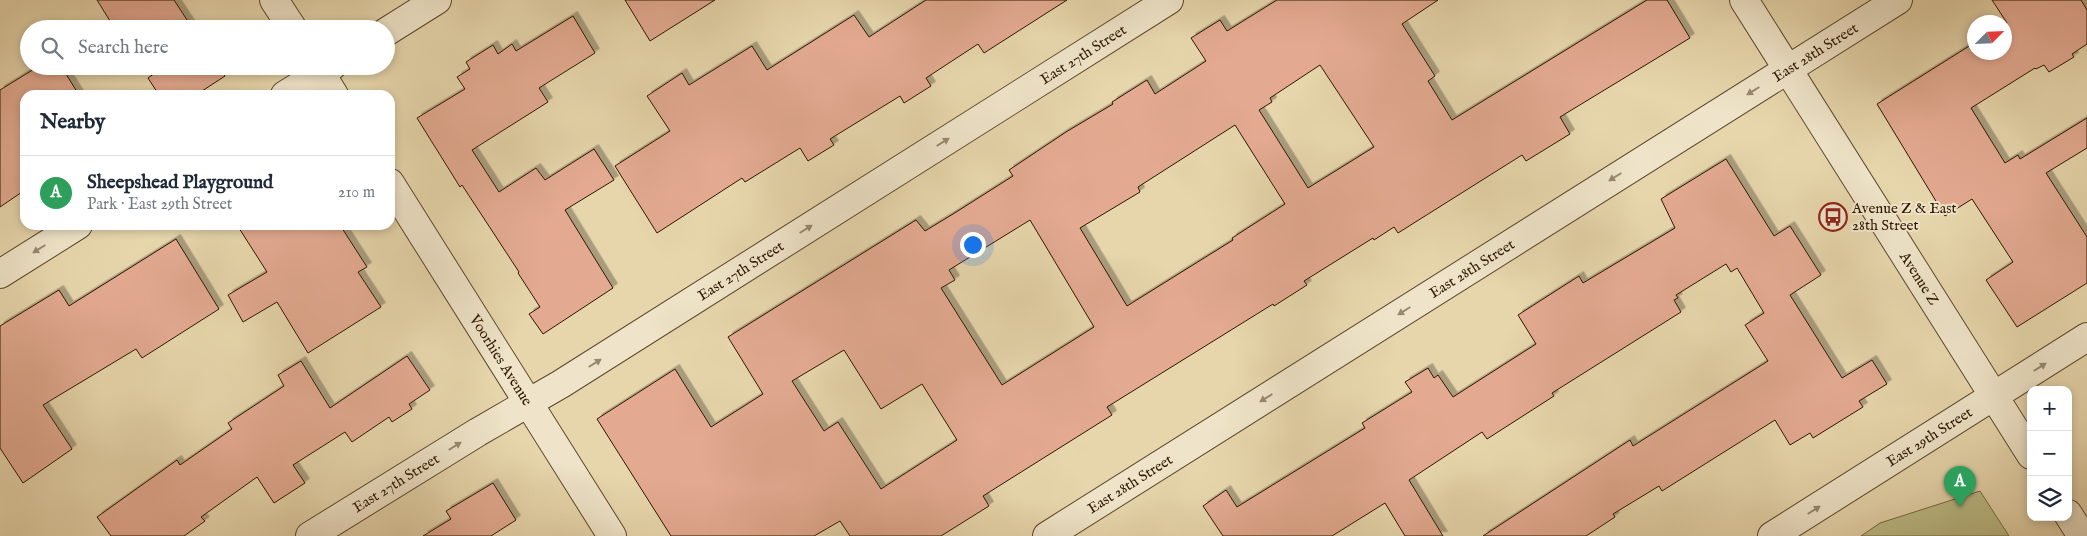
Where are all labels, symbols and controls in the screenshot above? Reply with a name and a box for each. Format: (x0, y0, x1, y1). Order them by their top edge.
north arrow (1967, 15, 2012, 60)
street label: East 28th Street (1769, 18, 1862, 86)
search box (20, 20, 395, 75)
street label: East 27th Street (1037, 20, 1130, 89)
icon: search (38, 34, 66, 62)
text: Search here (78, 36, 169, 60)
one-way arrow (1746, 86, 1759, 95)
text: Nearby (40, 109, 105, 136)
one-way arrow (937, 138, 950, 147)
text: Sheepshead Playground (87, 171, 273, 195)
one-way arrow (1609, 173, 1622, 182)
text: A (51, 183, 61, 203)
text: 210 m (338, 183, 375, 203)
text: Park · East 29th Street (87, 195, 232, 215)
place label: Avenue Z & East 28th Street (1851, 199, 1957, 235)
bus stop icon: Avenue Z & East 28th Street (1818, 202, 1848, 232)
one-way arrow (799, 224, 813, 234)
your location (960, 232, 986, 258)
street label: East 28th Street (1426, 235, 1518, 302)
street label: East 27th Street (694, 236, 787, 305)
one-way arrow (32, 245, 45, 254)
street label: Avenue Z (1895, 247, 1944, 309)
one-way arrow (1397, 306, 1410, 316)
street label: Voorhies Avenue (465, 310, 537, 409)
one-way arrow (588, 358, 601, 367)
one-way arrow (2033, 362, 2046, 371)
map controls (2027, 386, 2072, 521)
button: + (2027, 386, 2072, 431)
one-way arrow (1260, 393, 1273, 402)
street label: East 29th Street (1883, 402, 1976, 471)
button: − (2027, 431, 2072, 476)
one-way arrow (449, 442, 462, 451)
street label: East 27th Street (349, 449, 443, 517)
street label: East 28th Street (1084, 450, 1176, 518)
pin: A (1944, 466, 1976, 507)
button: layers (2027, 476, 2072, 521)
one-way arrow (1807, 505, 1820, 515)

